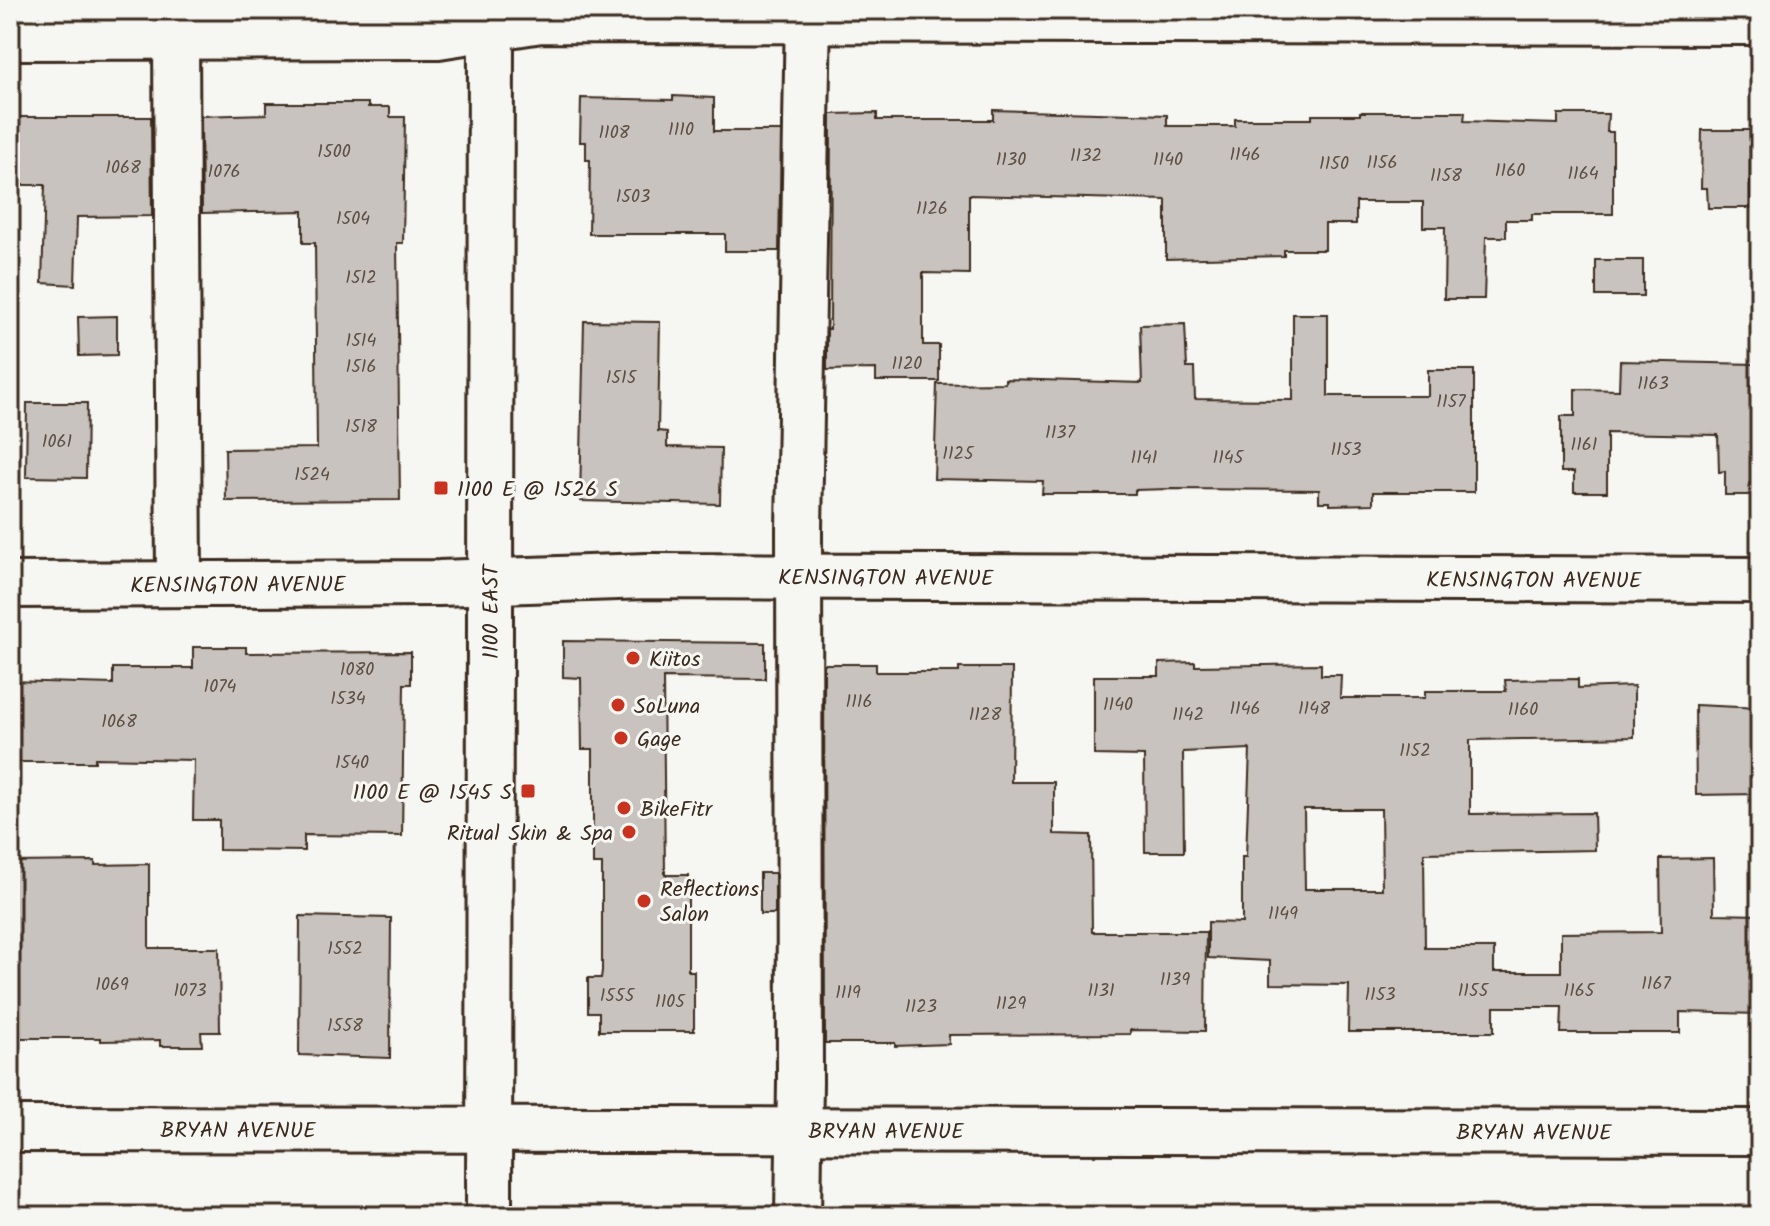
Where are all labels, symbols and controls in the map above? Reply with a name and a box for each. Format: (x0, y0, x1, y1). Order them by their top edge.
house number: 1110 (668, 116, 694, 145)
house number: 1108 (598, 119, 630, 148)
house number: 1500 (317, 138, 351, 167)
house number: 1146 (1229, 141, 1261, 170)
house number: 1132 (1070, 142, 1102, 171)
house number: 1130 (996, 146, 1026, 175)
house number: 1140 (1153, 146, 1183, 175)
house number: 1156 (1367, 149, 1397, 178)
house number: 1150 (1319, 150, 1349, 179)
house number: 1068 (105, 154, 141, 183)
house number: 1160 (1495, 157, 1525, 186)
house number: 1076 (208, 158, 240, 187)
house number: 1164 (1567, 160, 1599, 189)
house number: 1158 (1430, 162, 1462, 191)
house number: 1503 (616, 183, 650, 212)
house number: 1126 (916, 195, 948, 224)
house number: 1504 (336, 205, 370, 234)
house number: 1512 (345, 264, 377, 293)
house number: 1514 (346, 327, 377, 356)
house number: 1120 (892, 350, 922, 379)
house number: 1516 (346, 353, 376, 382)
house number: 1515 (606, 364, 638, 393)
house number: 1163 (1637, 370, 1669, 399)
house number: 1157 (1436, 388, 1466, 417)
house number: 1518 (345, 413, 377, 442)
house number: 1137 (1045, 419, 1076, 448)
house number: 1061 (42, 428, 72, 457)
house number: 1161 (1571, 431, 1597, 460)
house number: 1153 (1330, 436, 1362, 465)
house number: 1125 (942, 440, 975, 469)
house number: 1141 (1131, 444, 1157, 473)
house number: 1145 (1213, 444, 1245, 473)
house number: 1524 (294, 461, 330, 490)
place label: 1100 E @ 1526 S (457, 473, 618, 508)
marker: 1100 E @ 1526 S (432, 479, 450, 497)
street label: KENSINGTON AVENUE (778, 561, 995, 597)
street label: 1100 EAST (475, 563, 510, 659)
street label: KENSINGTON AVENUE (1426, 564, 1643, 600)
street label: KENSINGTON AVENUE (130, 568, 347, 604)
place label: Kiitos (649, 643, 701, 678)
marker: Kiitos (624, 649, 642, 667)
house number: 1080 (340, 656, 374, 685)
house number: 1074 (204, 673, 237, 702)
house number: 1534 (330, 685, 366, 714)
house number: 1116 (846, 688, 872, 717)
place label: SoLuna (634, 690, 700, 725)
house number: 1140 (1103, 691, 1133, 720)
house number: 1146 (1229, 695, 1261, 724)
house number: 1148 (1298, 695, 1330, 724)
marker: SoLuna (609, 696, 627, 714)
house number: 1160 (1508, 696, 1538, 725)
house number: 1128 (969, 701, 1001, 730)
house number: 1142 (1172, 701, 1204, 730)
house number: 1068 (101, 708, 137, 737)
place label: Gage (637, 723, 681, 758)
marker: Gage (612, 729, 630, 747)
house number: 1152 (1399, 737, 1431, 766)
house number: 1540 (335, 749, 369, 778)
place label: 1100 E @ 1545 S (352, 776, 512, 811)
marker: 1100 E @ 1545 S (519, 782, 537, 800)
place label: BikeFitr (640, 793, 714, 828)
marker: BikeFitr (615, 799, 633, 817)
place label: Ritual Skin & Spa (447, 817, 613, 852)
marker: Ritual Skin & Spa (620, 823, 638, 841)
place label: Reflections Salon (660, 873, 760, 933)
marker: Reflections Salon (635, 892, 653, 910)
house number: 1149 (1268, 900, 1298, 929)
house number: 1552 (327, 935, 363, 964)
house number: 1139 (1160, 966, 1190, 995)
house number: 1167 (1641, 970, 1671, 999)
house number: 1069 (95, 971, 129, 1000)
house number: 1073 (173, 977, 207, 1006)
house number: 1131 (1087, 977, 1115, 1006)
house number: 1155 (1458, 977, 1490, 1006)
house number: 1165 (1564, 977, 1596, 1006)
house number: 1119 (835, 979, 861, 1008)
house number: 1153 (1364, 981, 1396, 1010)
house number: 1555 (600, 982, 636, 1011)
house number: 1105 (655, 988, 686, 1017)
house number: 1129 (996, 990, 1026, 1019)
house number: 1123 (905, 993, 937, 1022)
house number: 1558 (327, 1012, 363, 1041)
street label: BRYAN AVENUE (160, 1114, 317, 1150)
street label: BRYAN AVENUE (808, 1115, 965, 1151)
street label: BRYAN AVENUE (1456, 1116, 1613, 1152)

